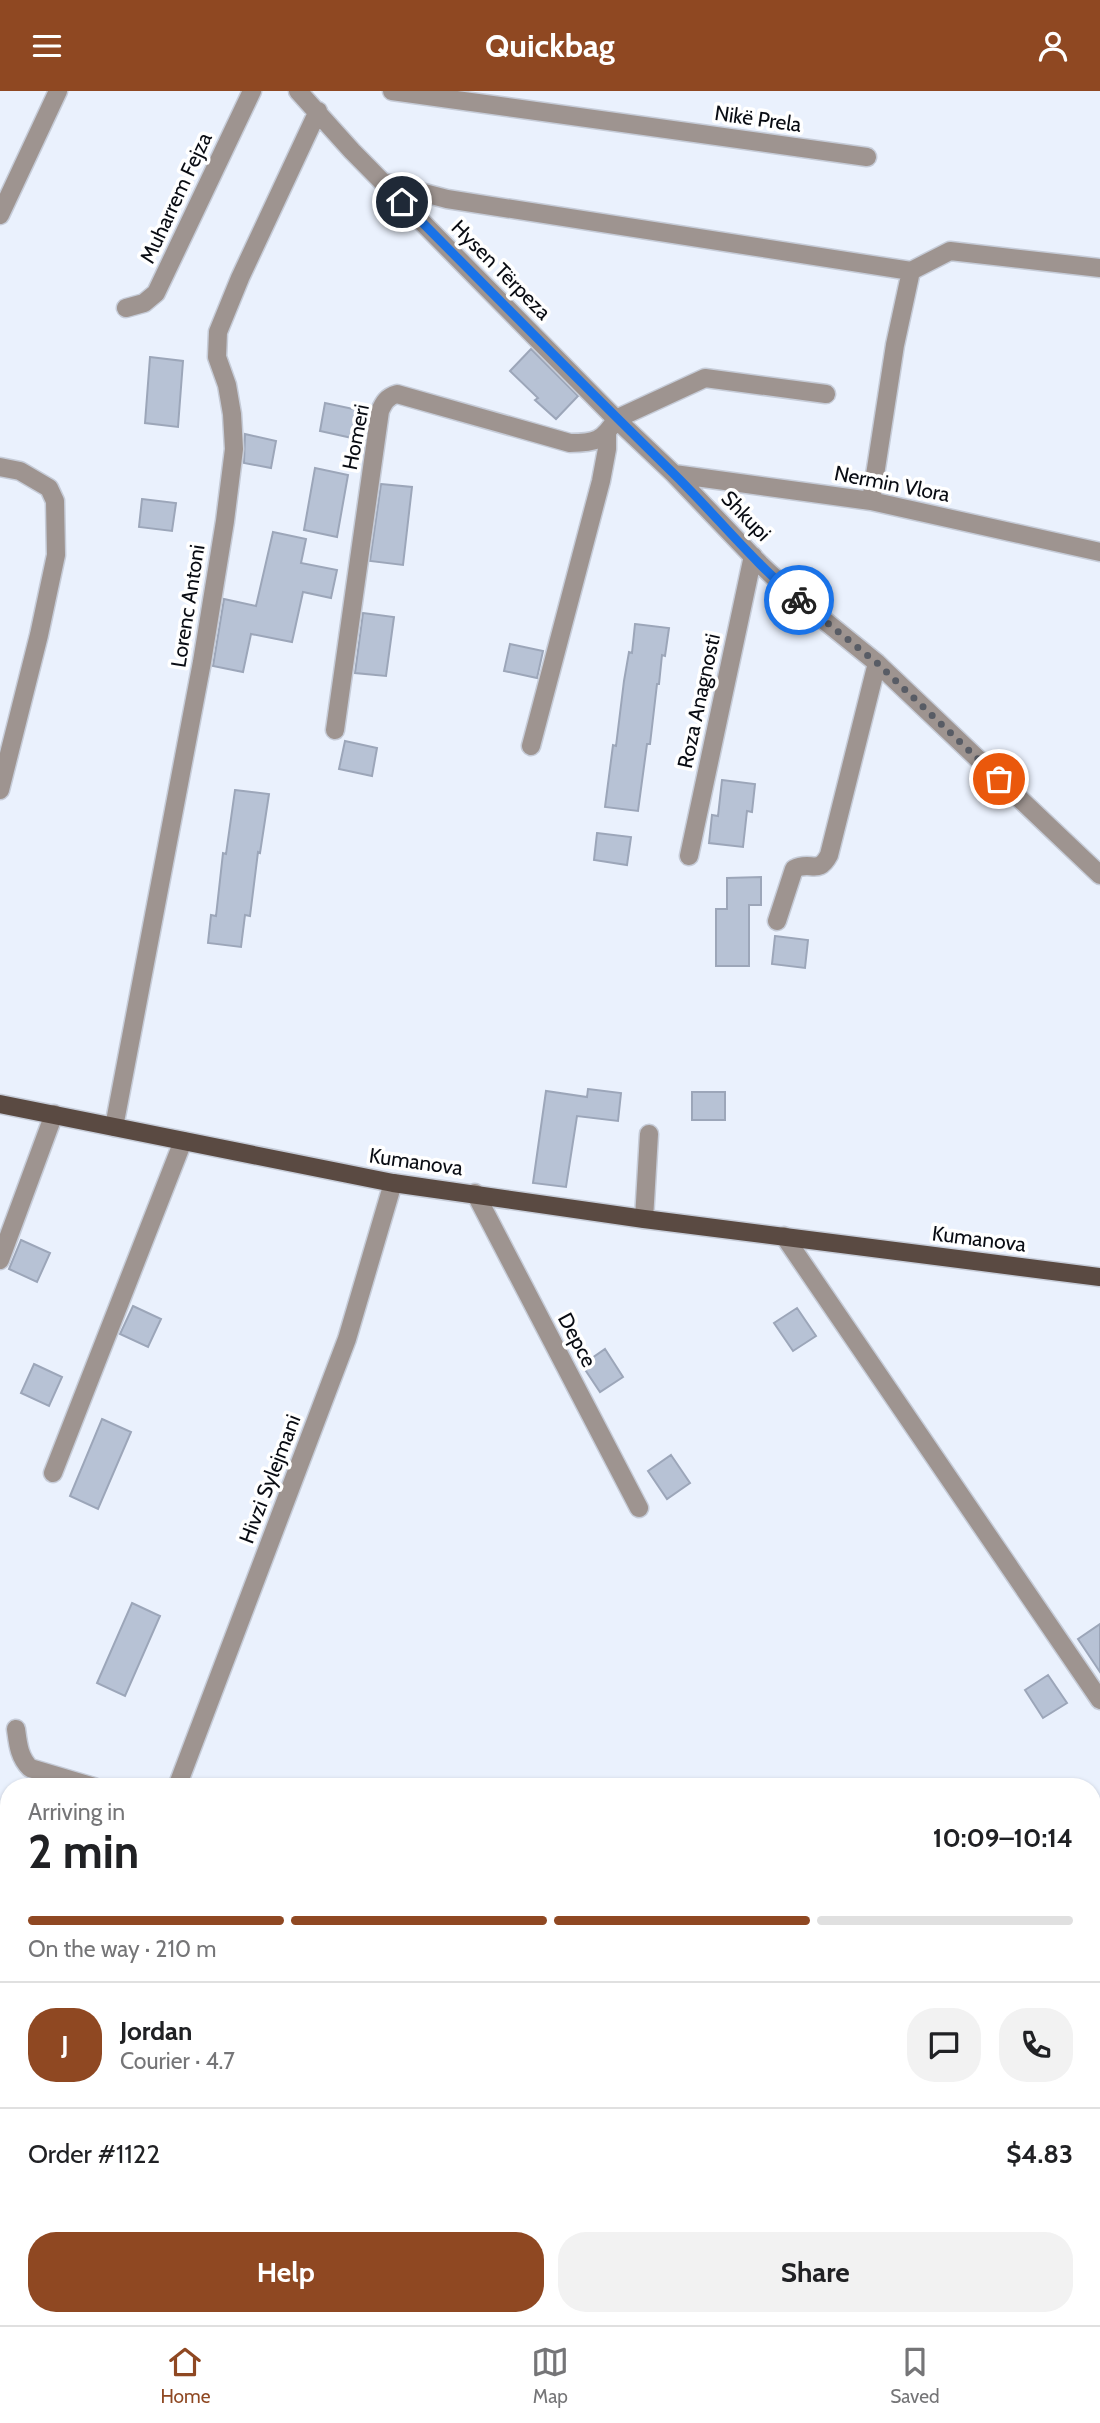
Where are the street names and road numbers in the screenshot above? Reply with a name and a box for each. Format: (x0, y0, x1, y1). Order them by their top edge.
street label: Nikë Prela (713, 100, 803, 137)
street label: Muharrem Fejza (134, 128, 218, 268)
street label: Hysen Tërpeza (446, 215, 556, 325)
street label: Homeri (337, 402, 374, 472)
street label: Nermin Vlora (832, 460, 952, 507)
street label: Shkupi (716, 485, 776, 546)
street label: Lorenc Antoni (165, 543, 210, 669)
street label: Roza Anagnosti (672, 631, 725, 771)
street label: Kumanova (368, 1143, 464, 1180)
street label: Kumanova (931, 1220, 1027, 1257)
street label: Depce (553, 1308, 602, 1371)
street label: Hivzi Sylejmani (234, 1411, 306, 1547)

